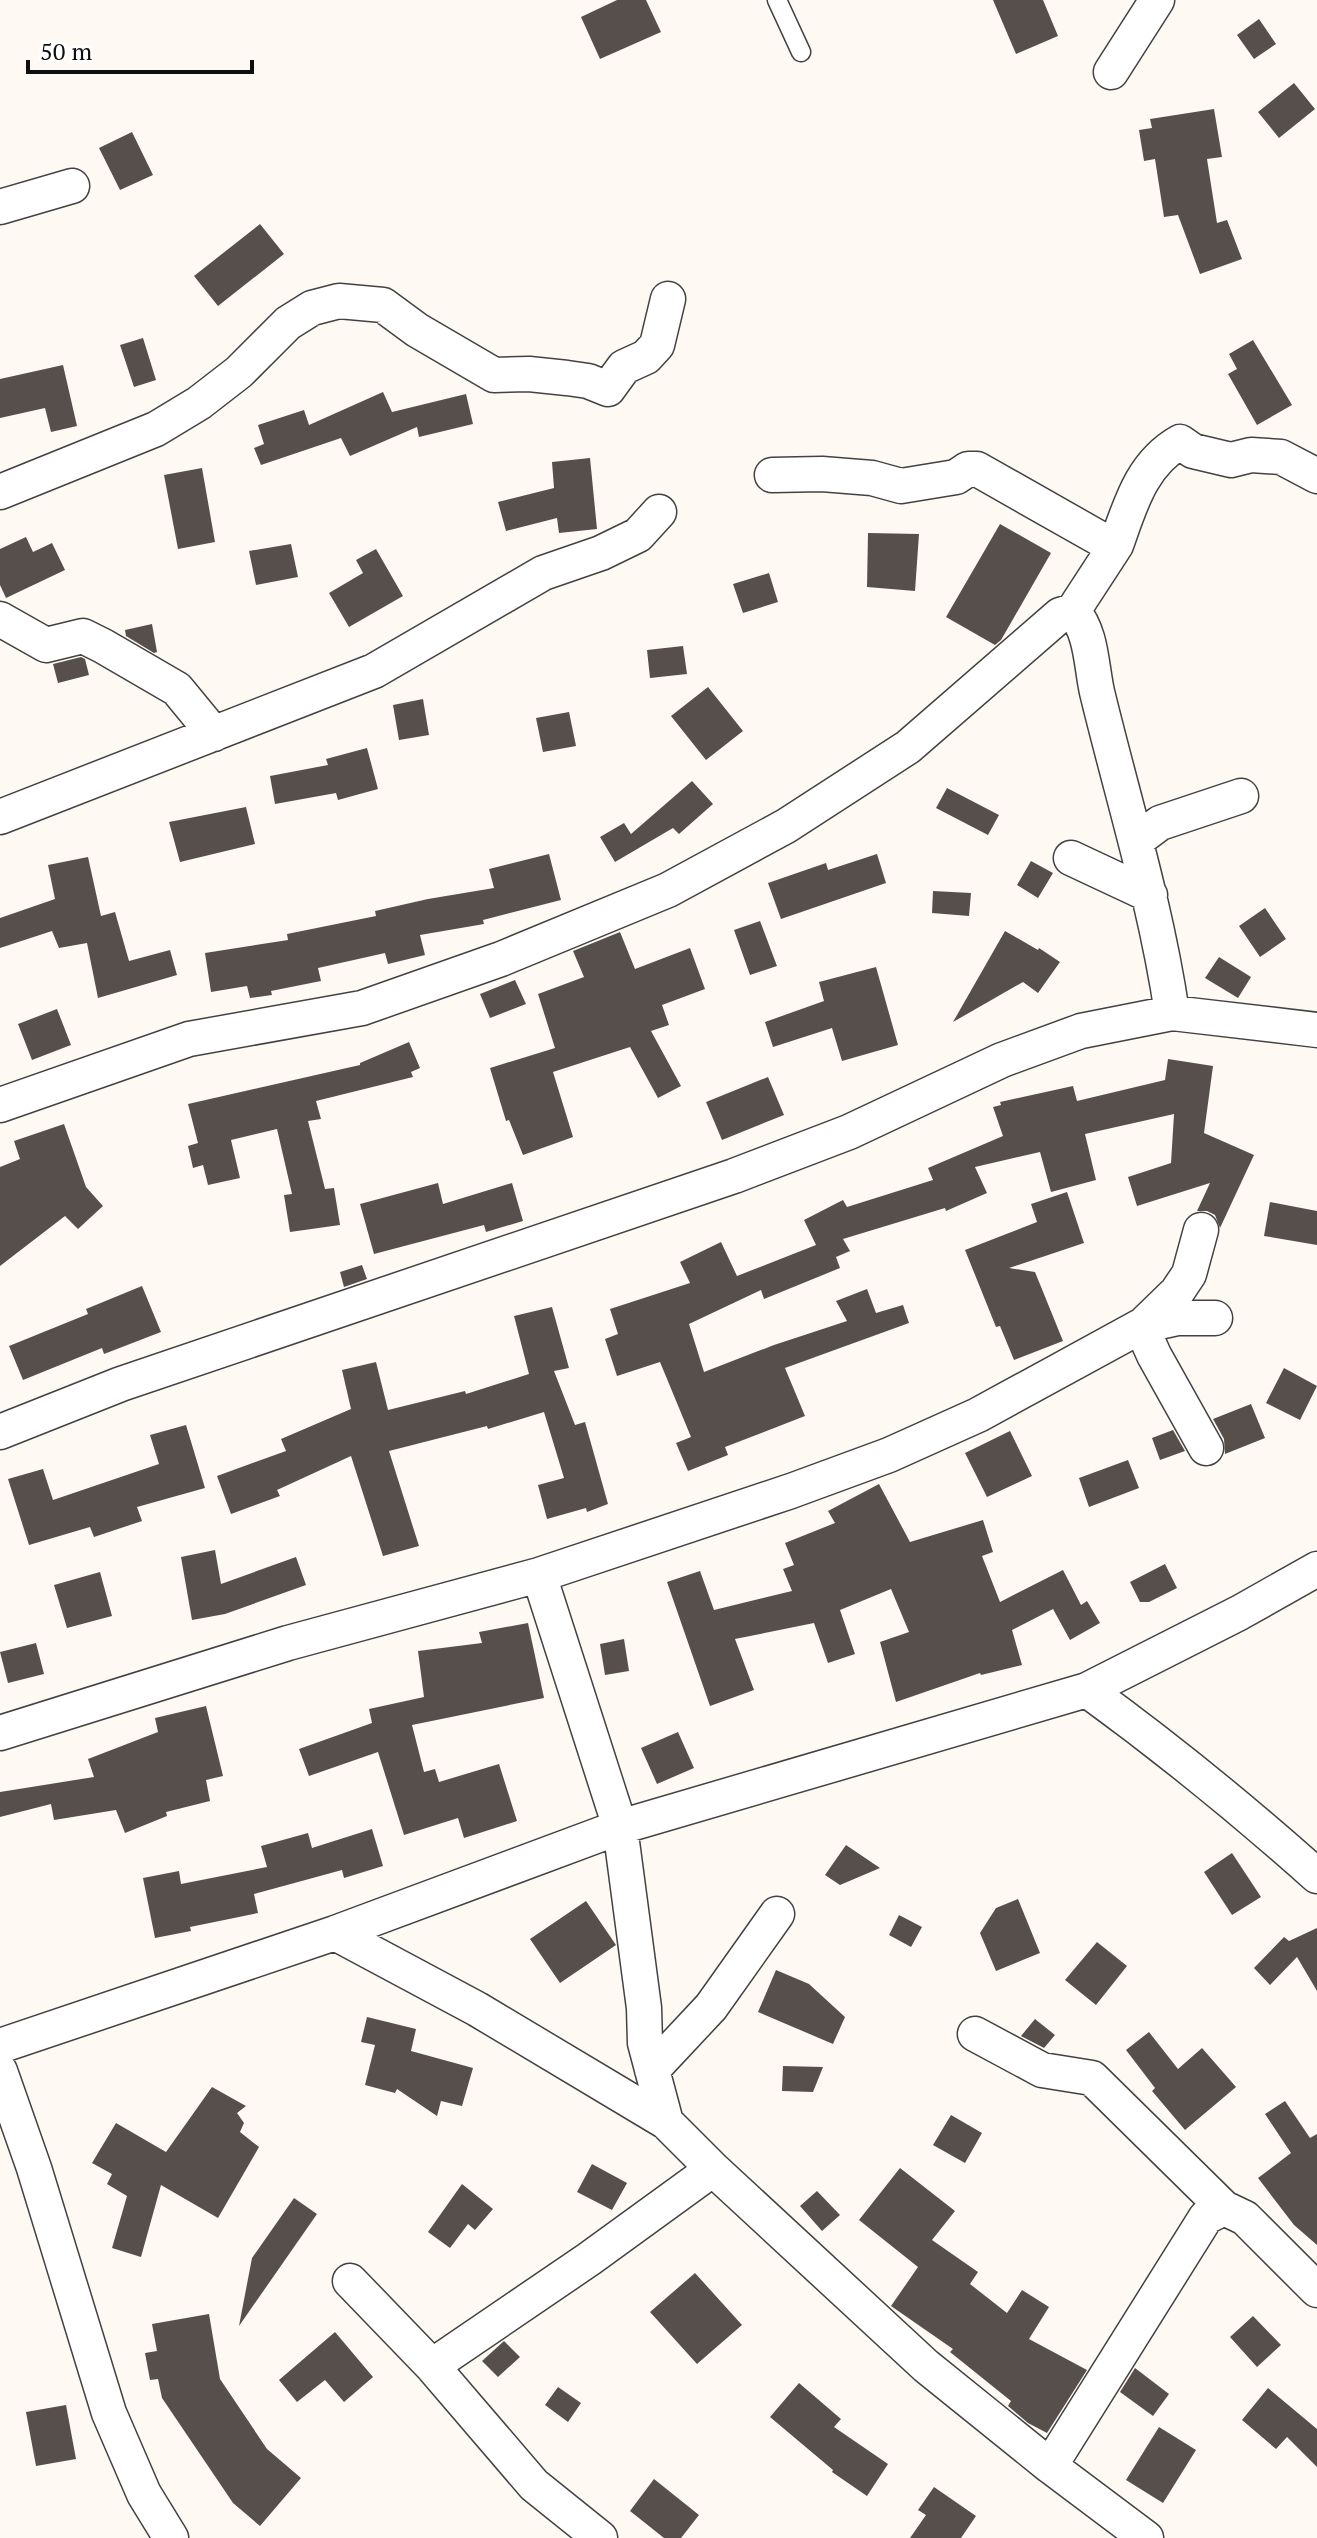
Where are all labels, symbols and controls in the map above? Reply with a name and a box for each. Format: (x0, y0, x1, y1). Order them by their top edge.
scale bar (28, 24, 252, 74)
text: 50 m (40, 35, 92, 67)

